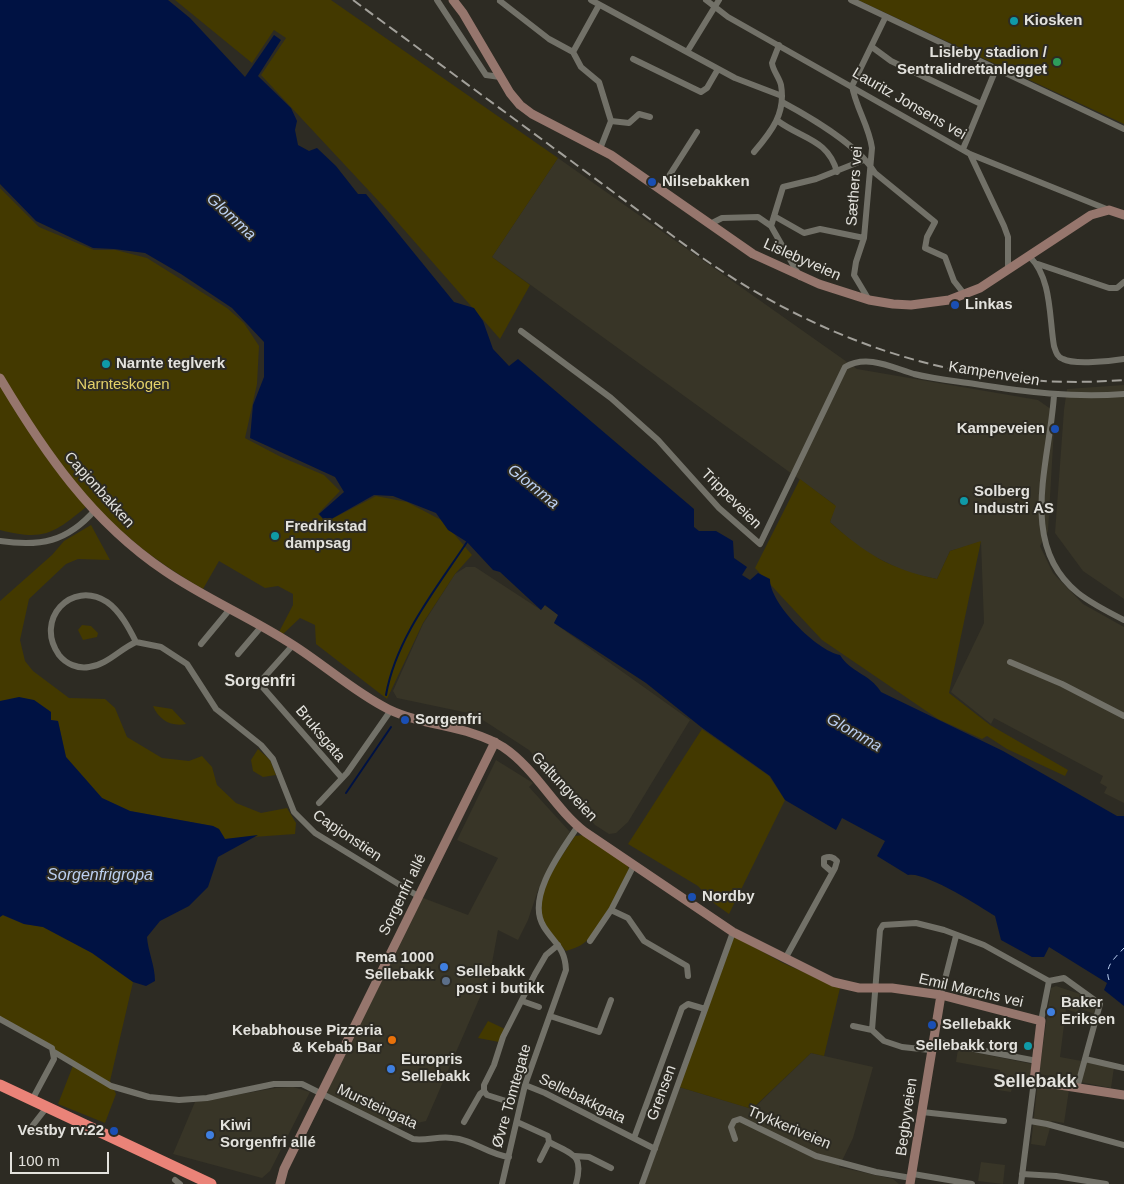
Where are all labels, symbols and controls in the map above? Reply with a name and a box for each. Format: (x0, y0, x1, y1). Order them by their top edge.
place label: Kiosken (1024, 12, 1082, 30)
marker: Kiosken (1008, 15, 1020, 27)
place label: Lisleby stadion / Sentralidrettanlegget (897, 44, 1047, 79)
marker: Lisleby stadion / Sentralidrettanlegget (1051, 56, 1063, 68)
street label: Lauritz Jonsens vei (849, 64, 969, 144)
street label: Sæthers vei (843, 145, 867, 227)
place label: Nilsebakken (662, 173, 750, 191)
marker: Nilsebakken (646, 176, 658, 188)
water label: Glomma (202, 189, 260, 245)
street label: Lislebyveien (761, 235, 843, 285)
place label: Linkas (965, 296, 1013, 314)
marker: Linkas (949, 299, 961, 311)
place label: Narnte teglverk (116, 355, 225, 373)
marker: Narnte teglverk (100, 358, 112, 370)
street label: Kampenveien (947, 358, 1041, 390)
park label: Narnteskogen (76, 376, 170, 394)
place label: Kampeveien (957, 420, 1045, 438)
marker: Kampeveien (1049, 423, 1061, 435)
street label: Capjonbakken (60, 448, 138, 532)
water label: Glomma (503, 461, 563, 513)
street label: Trippeveien (697, 465, 765, 533)
place label: Solberg Industri AS (974, 483, 1054, 518)
marker: Solberg Industri AS (958, 495, 970, 507)
place label: Fredrikstad dampsag (285, 518, 367, 553)
marker: Fredrikstad dampsag (269, 530, 281, 542)
district label: Sorgenfri (224, 672, 296, 692)
street label: Bruksgata (291, 702, 349, 766)
water label: Glomma (823, 710, 885, 756)
place label: Sorgenfri (415, 711, 482, 729)
marker: Sorgenfri (399, 714, 411, 726)
street label: Galtungveien (527, 749, 601, 825)
street label: Capjonstien (309, 806, 385, 866)
street label: Sorgenfri allé (376, 851, 430, 939)
water label: Sorgenfrigropa (47, 866, 153, 886)
place label: Nordby (702, 888, 754, 906)
marker: Nordby (686, 891, 698, 903)
place label: Rema 1000 Sellebakk (356, 949, 434, 984)
marker: Rema 1000 Sellebakk (438, 961, 450, 973)
place label: Sellebakk post i butikk (456, 963, 544, 998)
street label: Emil Mørchs vei (917, 970, 1025, 1012)
marker: Sellebakk post i butikk (440, 975, 452, 987)
place label: Baker Eriksen (1061, 994, 1115, 1029)
marker: Baker Eriksen (1045, 1006, 1057, 1018)
place label: Sellebakk (942, 1016, 1011, 1034)
marker: Sellebakk (926, 1019, 938, 1031)
place label: Kebabhouse Pizzeria & Kebab Bar (232, 1022, 382, 1057)
marker: Kebabhouse Pizzeria & Kebab Bar (386, 1034, 398, 1046)
place label: Sellebakk torg (915, 1037, 1018, 1055)
marker: Sellebakk torg (1022, 1040, 1034, 1052)
street label: Øvre Tomtegate (489, 1042, 535, 1150)
place label: Europris Sellebakk (401, 1051, 470, 1086)
marker: Europris Sellebakk (385, 1063, 397, 1075)
street label: Grensen (644, 1063, 680, 1123)
street label: Sellebakkgata (536, 1070, 628, 1128)
district label: Sellebakk (993, 1071, 1077, 1093)
street label: Begbyveien (893, 1077, 921, 1157)
street label: Mursteingata (334, 1081, 420, 1133)
street label: Trykkeriveien (745, 1102, 833, 1154)
place label: Kiwi Sorgenfri allé (220, 1117, 316, 1152)
place label: Vestby rv.22 (18, 1122, 104, 1140)
marker: Vestby rv.22 (108, 1125, 120, 1137)
marker: Kiwi Sorgenfri allé (204, 1129, 216, 1141)
scale bar (12, 1142, 111, 1174)
text: 100 m (18, 1152, 60, 1169)

